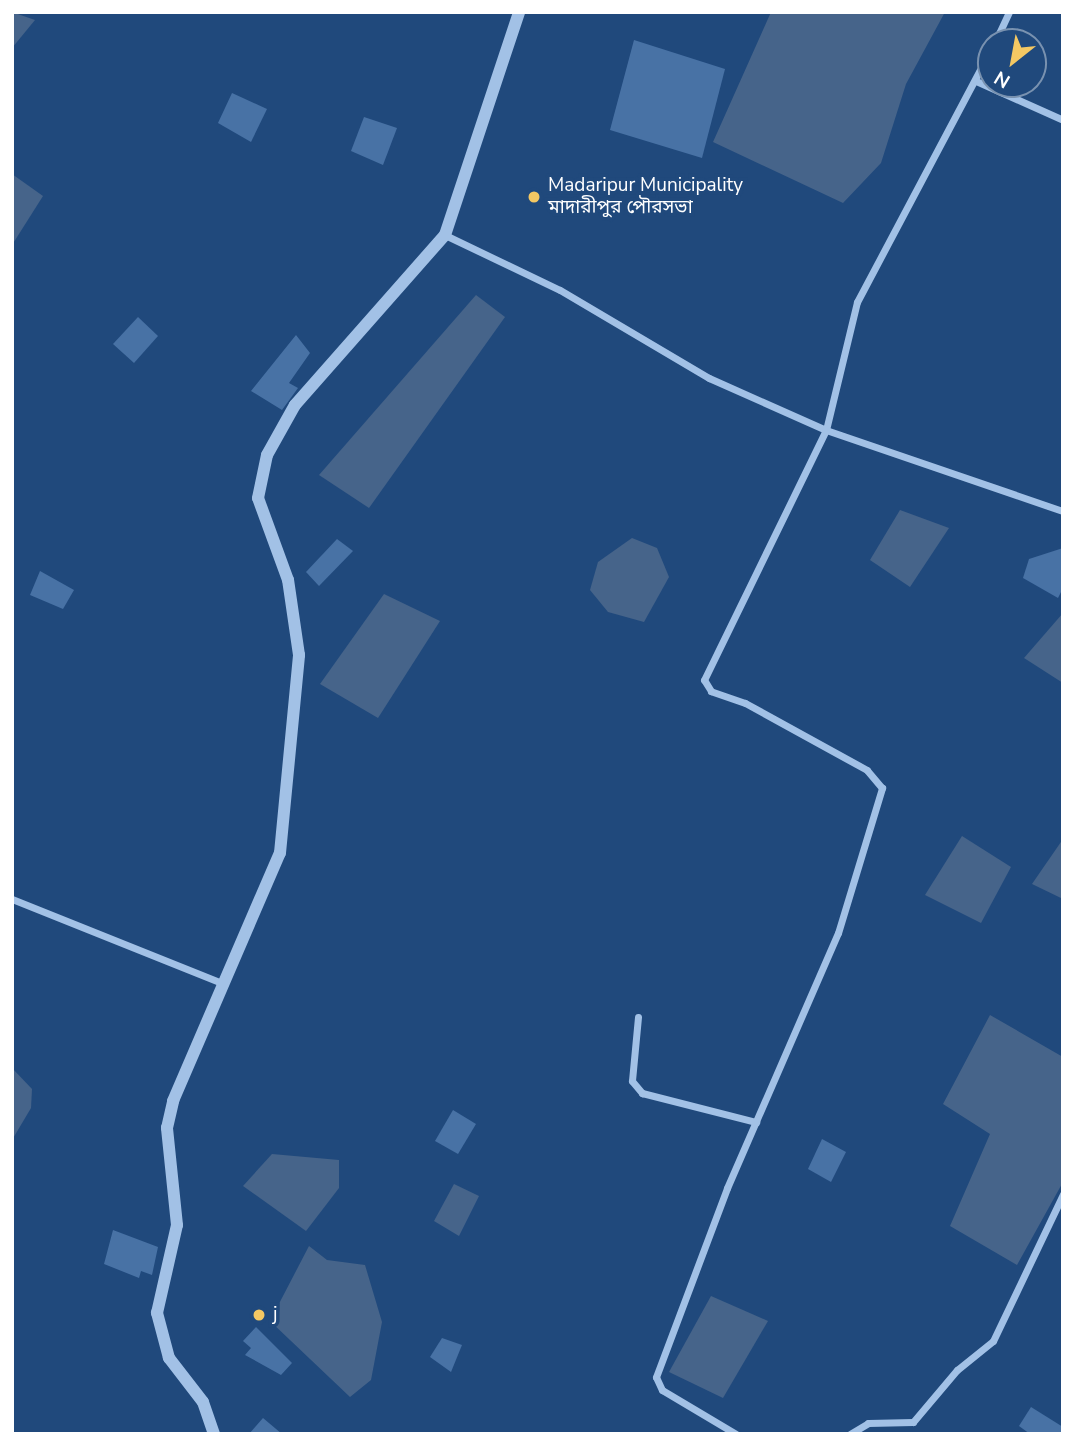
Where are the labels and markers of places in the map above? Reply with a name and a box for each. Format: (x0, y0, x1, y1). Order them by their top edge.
place label: Madaripur Municipality মাদারীপুর পৌরসভা (548, 175, 743, 219)
marker: Madaripur Municipality মাদারীপুর পৌরসভা (526, 189, 542, 205)
place label: j (273, 1304, 277, 1326)
marker: j (251, 1307, 267, 1323)

